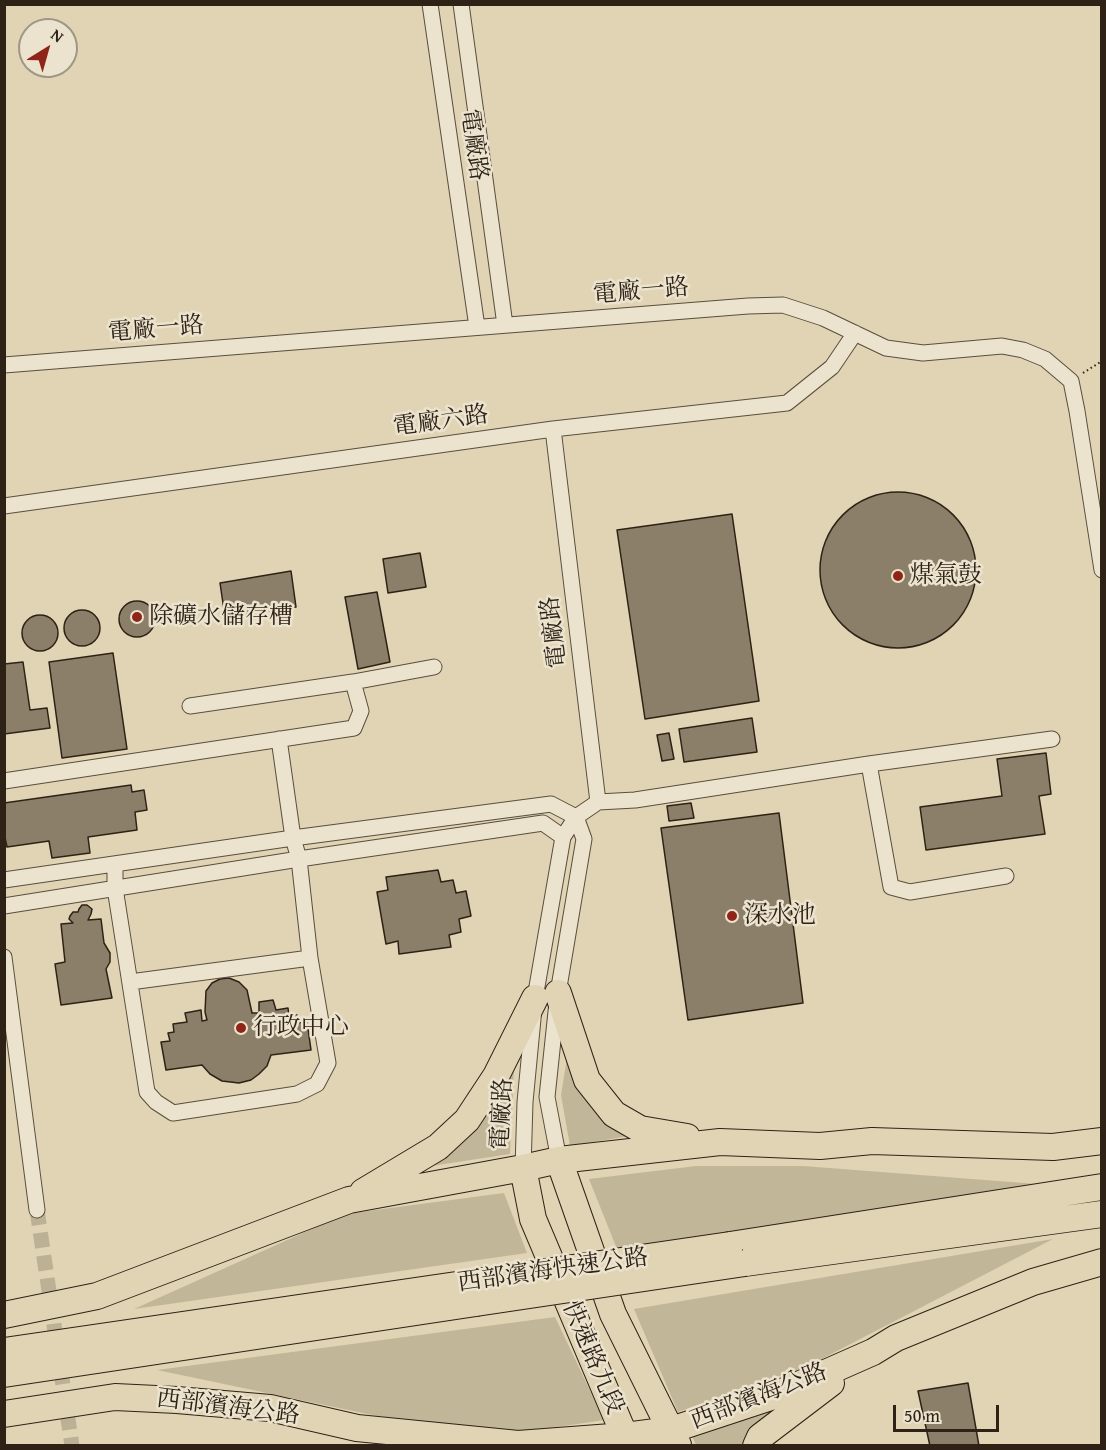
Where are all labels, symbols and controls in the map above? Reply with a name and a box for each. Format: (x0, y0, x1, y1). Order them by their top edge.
north arrow (18, 18, 78, 78)
text: N (46, 22, 69, 48)
street label: 電廠路 (454, 107, 492, 183)
street label: 電廠一路 (592, 273, 690, 311)
street label: 電廠一路 (107, 311, 205, 349)
street label: 電廠六路 (391, 401, 491, 443)
place label: 煤氣鼓 (910, 562, 982, 590)
marker: 煤氣鼓 (891, 569, 905, 583)
street label: 電廠路 (536, 595, 574, 669)
place label: 除礦水儲存槽 (149, 603, 293, 631)
marker: 除礦水儲存槽 (130, 610, 144, 624)
place label: 深水池 (744, 902, 816, 930)
marker: 深水池 (725, 909, 739, 923)
place label: 行政中心 (253, 1014, 349, 1042)
marker: 行政中心 (234, 1021, 248, 1035)
street label: 電廠路 (487, 1077, 519, 1151)
street label: 西部濱海快速公路 (456, 1243, 650, 1299)
street label: 快速路九段 (555, 1297, 629, 1419)
street label: 西部濱海公路 (687, 1358, 831, 1436)
street label: 西部濱海公路 (155, 1385, 301, 1431)
scale bar (896, 1393, 1002, 1431)
text: 50 m (904, 1402, 940, 1429)

